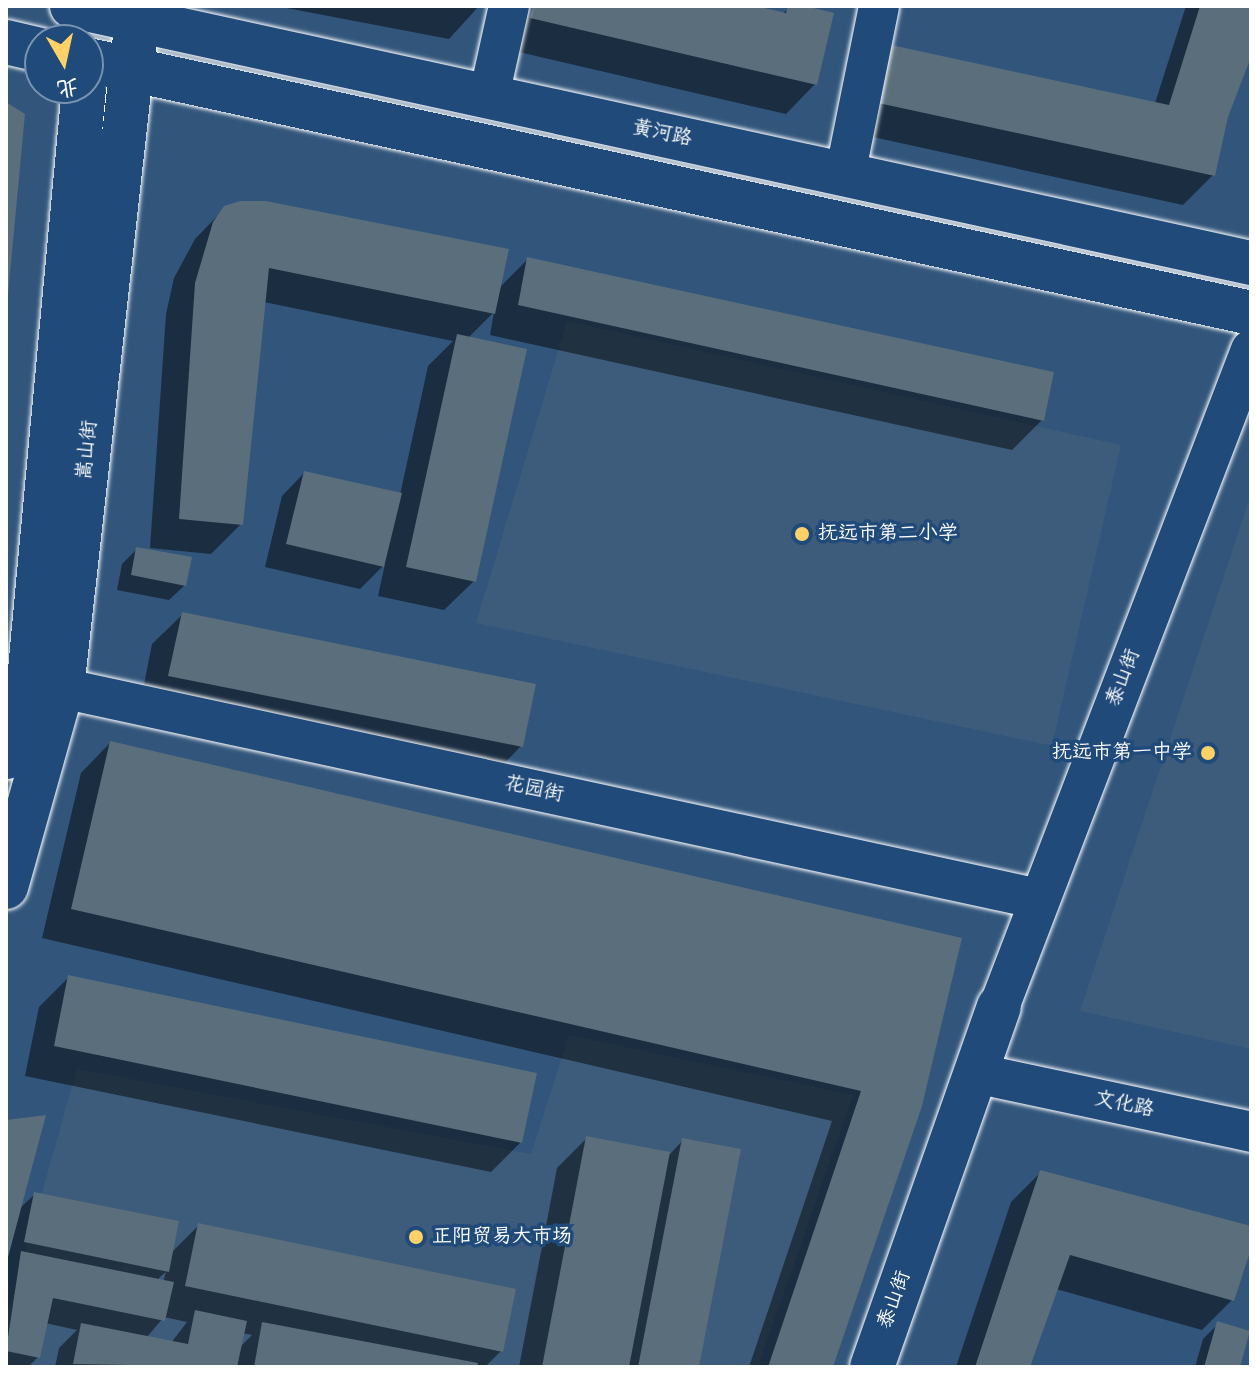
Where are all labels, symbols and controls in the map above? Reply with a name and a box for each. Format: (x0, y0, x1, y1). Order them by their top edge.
north arrow (24, 24, 104, 104)
text: 北 (54, 67, 81, 105)
street label: 黄河路 (630, 116, 694, 152)
street label: 嵩山街 (73, 419, 103, 481)
place label: 抚远市第二小学 (818, 522, 958, 546)
marker: 抚远市第二小学 (793, 525, 811, 543)
street label: 泰山街 (1102, 646, 1146, 710)
place label: 抚远市第一中学 (1052, 741, 1192, 765)
marker: 抚远市第一中学 (1199, 744, 1217, 762)
street label: 花园街 (502, 772, 566, 808)
street label: 文化路 (1092, 1087, 1156, 1123)
place label: 正阳贸易大市场 (432, 1225, 572, 1249)
marker: 正阳贸易大市场 (407, 1228, 425, 1246)
street label: 泰山街 (873, 1268, 917, 1332)

